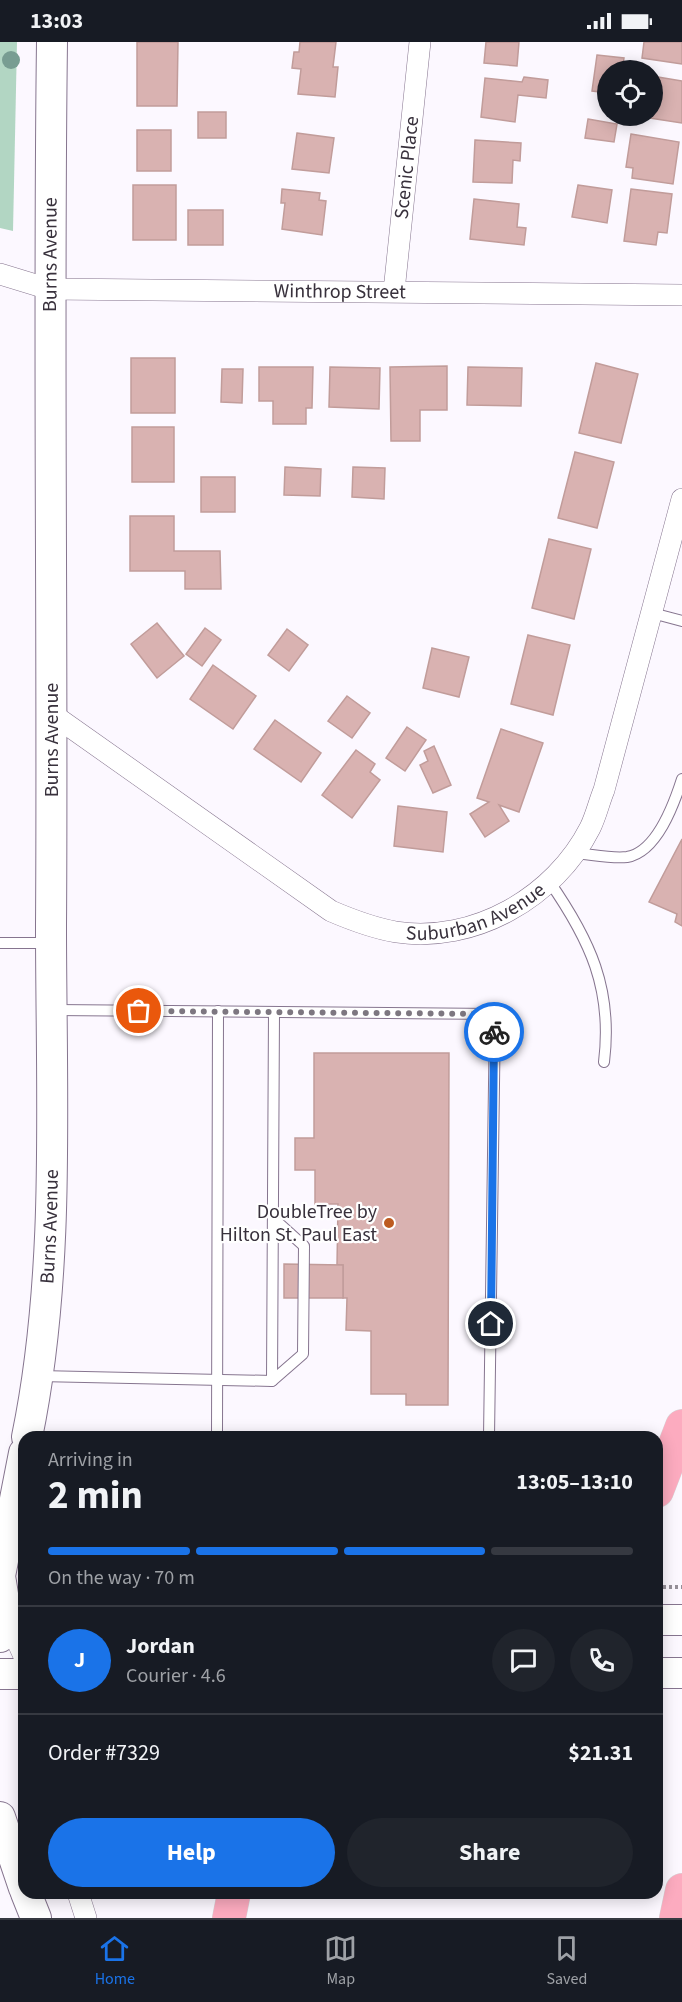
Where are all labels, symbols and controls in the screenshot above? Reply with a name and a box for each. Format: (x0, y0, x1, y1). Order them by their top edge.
text: 13:03 (30, 5, 83, 37)
map controls (597, 60, 663, 126)
button: locate (597, 60, 663, 126)
street label: Scenic Place (388, 115, 426, 221)
street label: Burns Avenue (36, 197, 65, 312)
street label: Winthrop Street (274, 277, 406, 306)
street label: Burns Avenue (38, 683, 66, 797)
street label: Suburban Avenue (405, 876, 552, 948)
pin (113, 985, 164, 1036)
icon: bag (122, 994, 155, 1027)
courier (464, 1002, 524, 1062)
icon: bike (478, 1016, 511, 1049)
street label: Burns Avenue (33, 1169, 66, 1285)
place label: DoubleTree by Hilton St. Paul East (220, 1198, 378, 1249)
marker: DoubleTree by Hilton St. Paul East (382, 1216, 396, 1230)
pin (465, 1298, 516, 1349)
icon: home (474, 1307, 507, 1340)
text: Arriving in (48, 1446, 133, 1474)
text: 13:05–13:10 (516, 1466, 633, 1498)
text: 2 min (48, 1468, 143, 1524)
text: On the way · 70 m (48, 1564, 195, 1592)
button: chat (492, 1629, 555, 1692)
button: phone (570, 1629, 633, 1692)
text: Jordan (126, 1630, 195, 1662)
text: J (74, 1644, 85, 1676)
text: Courier · 4.6 (126, 1662, 226, 1690)
text: Order #7329 (48, 1737, 160, 1769)
text: $21.31 (568, 1737, 633, 1769)
button: Help (48, 1818, 335, 1887)
button: Share (347, 1818, 633, 1887)
tab: Home (95, 1932, 135, 1990)
tab: Map (324, 1932, 357, 1990)
tab: Saved (547, 1932, 587, 1990)

